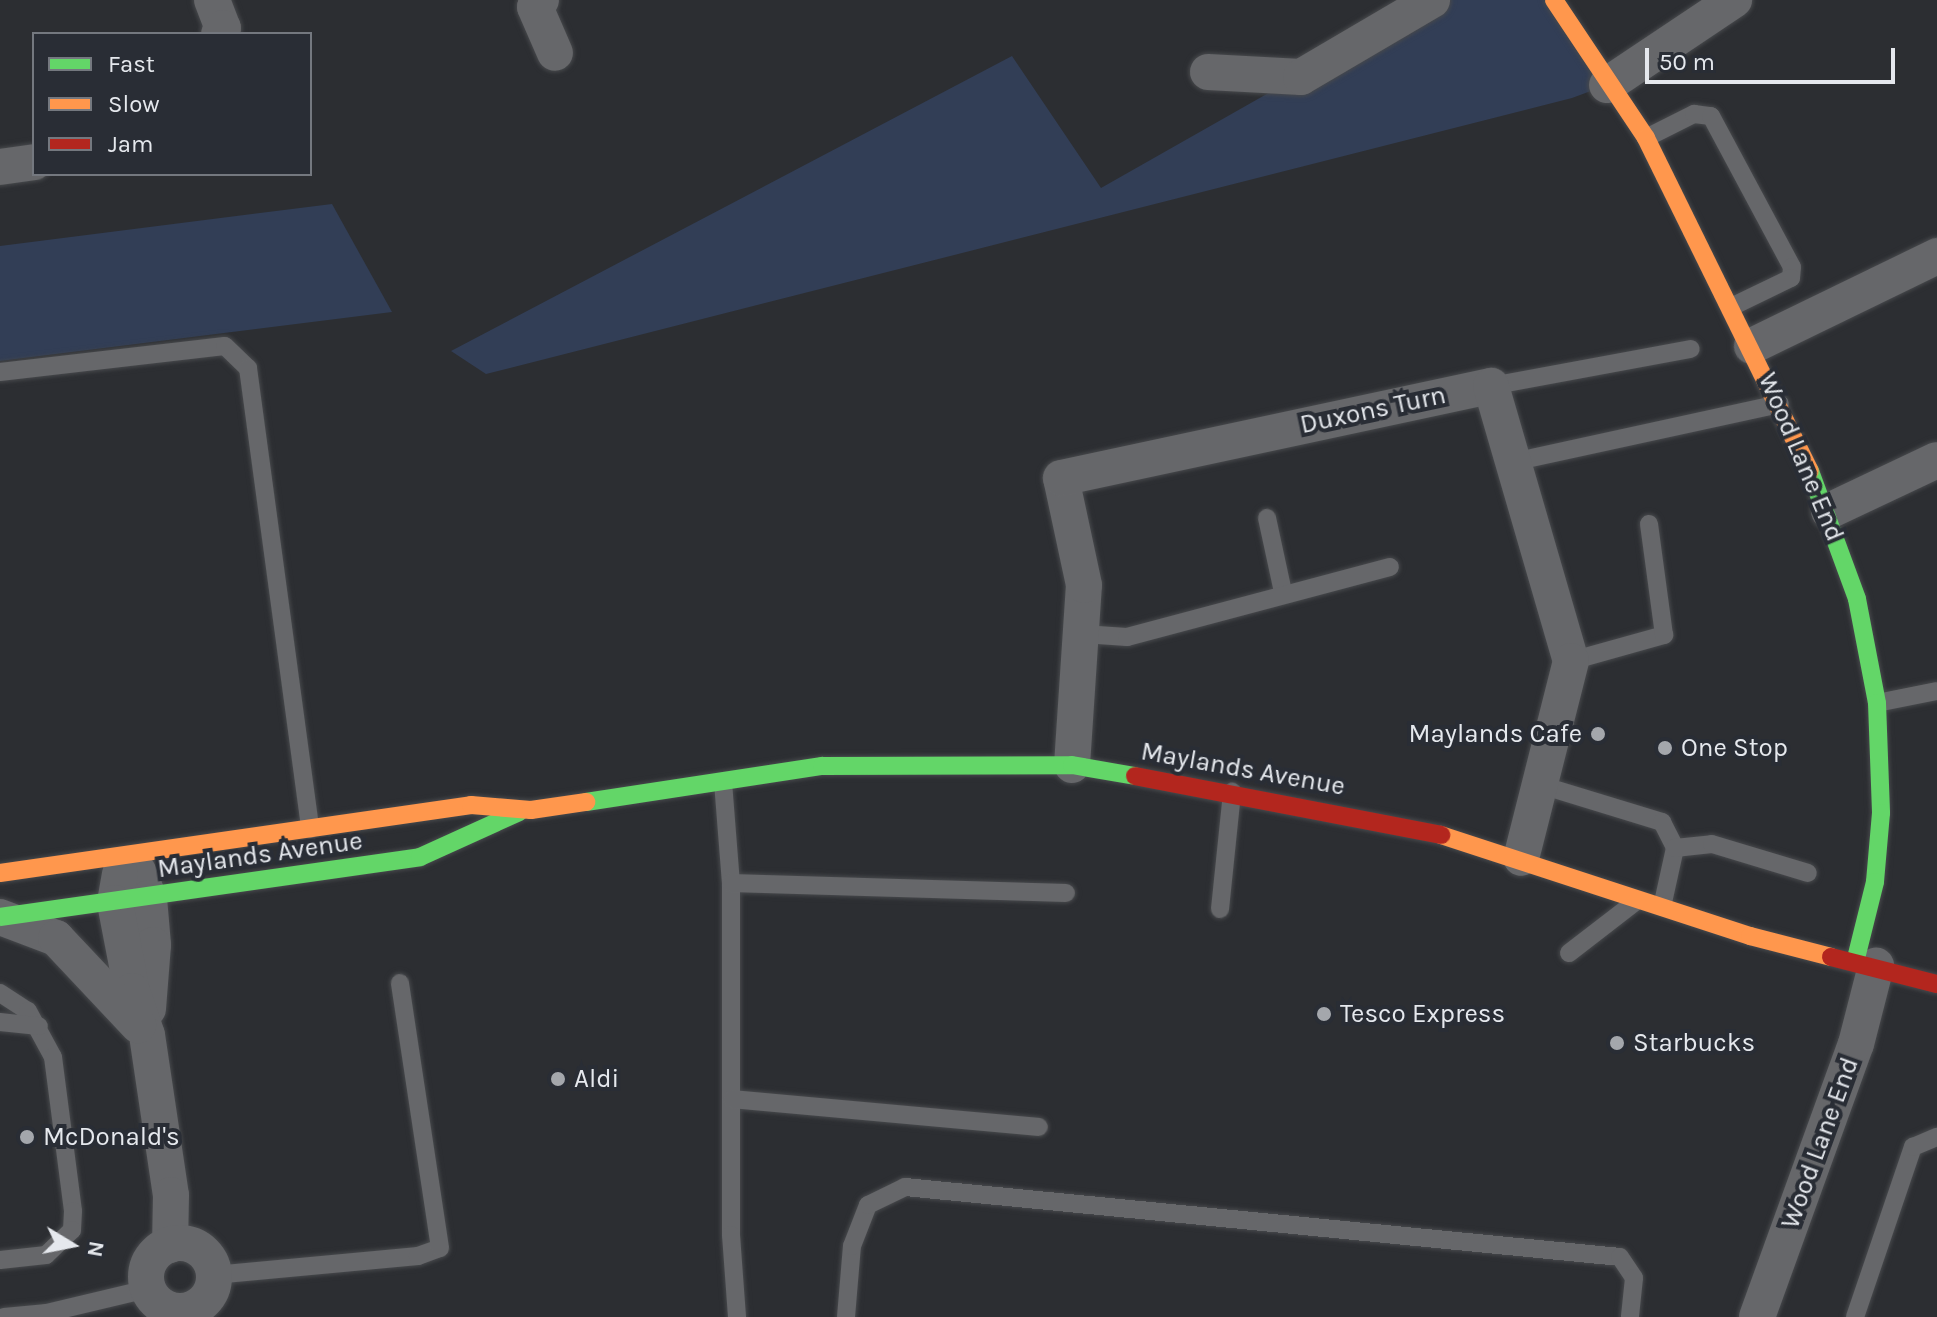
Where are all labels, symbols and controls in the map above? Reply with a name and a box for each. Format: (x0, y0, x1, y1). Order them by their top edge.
legend (32, 32, 312, 176)
scale bar (1649, 32, 1899, 82)
text: 50 m (1659, 48, 1715, 76)
text: Fast (108, 50, 155, 78)
text: Slow (108, 90, 160, 118)
text: Jam (108, 130, 153, 158)
street label: Wood Lane End (1752, 368, 1850, 546)
street label: Duxons Turn (1297, 379, 1449, 441)
place label: Maylands Cafe (1409, 718, 1582, 750)
marker: Maylands Cafe (1589, 725, 1607, 743)
place label: One Stop (1681, 732, 1788, 764)
street label: Maylands Avenue (1139, 736, 1347, 802)
marker: One Stop (1656, 739, 1674, 757)
street label: Maylands Avenue (156, 825, 364, 885)
place label: Tesco Express (1340, 998, 1505, 1030)
marker: Tesco Express (1315, 1005, 1333, 1023)
place label: Starbucks (1633, 1027, 1755, 1059)
marker: Starbucks (1608, 1034, 1626, 1052)
street label: Wood Lane End (1775, 1053, 1865, 1233)
place label: Aldi (574, 1063, 619, 1095)
marker: Aldi (549, 1070, 567, 1088)
place label: McDonald's (43, 1121, 180, 1153)
marker: McDonald's (18, 1128, 36, 1146)
north arrow (32, 1205, 112, 1285)
text: N (81, 1239, 110, 1259)

